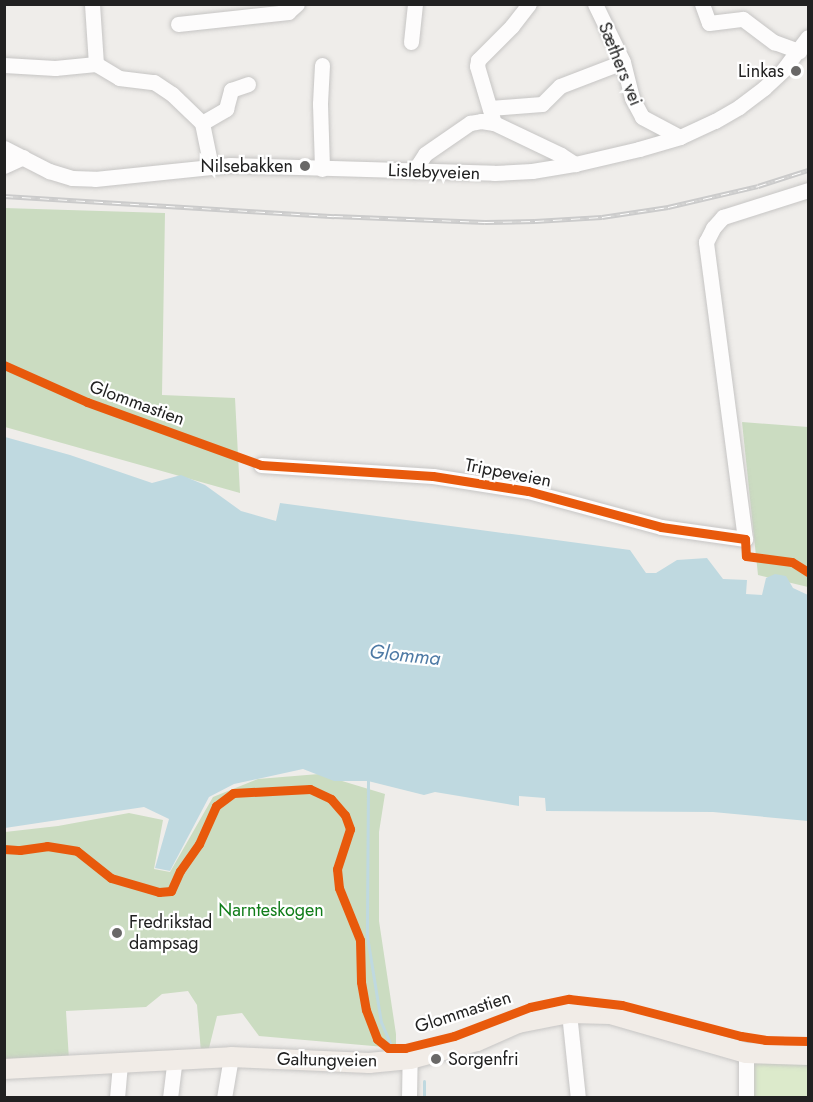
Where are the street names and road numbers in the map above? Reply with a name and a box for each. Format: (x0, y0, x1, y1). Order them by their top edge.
street label: Sæthers vei (593, 19, 647, 109)
street label: Lislebyveien (388, 160, 480, 184)
street label: Glommastien (86, 376, 188, 430)
street label: Trippeveien (463, 454, 553, 492)
street label: Glommastien (412, 986, 514, 1038)
street label: Galtungveien (277, 1048, 377, 1072)

